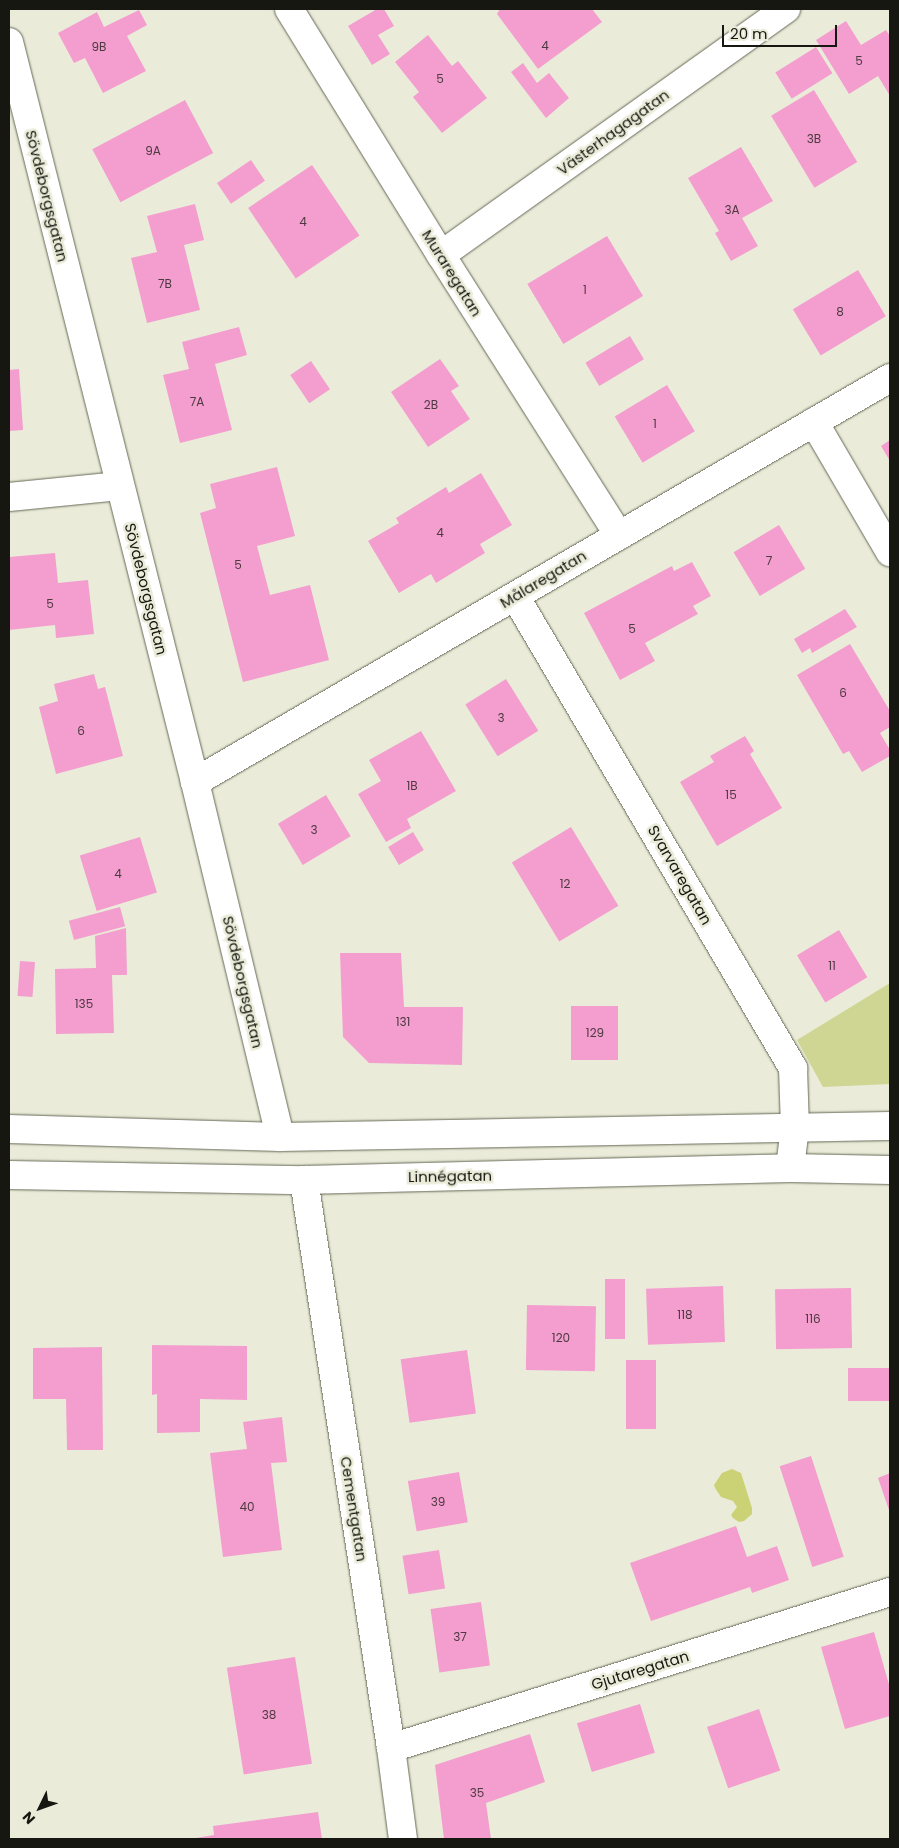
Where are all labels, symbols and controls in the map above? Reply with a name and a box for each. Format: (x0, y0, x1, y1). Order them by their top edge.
scale bar (724, 15, 839, 47)
text: 20 m (730, 23, 768, 44)
house number: 4 (541, 39, 549, 53)
house number: 9B (92, 40, 106, 54)
house number: 5 (855, 54, 863, 68)
house number: 5 (436, 72, 444, 86)
street label: Västerhagagatan (554, 85, 672, 179)
street label: Sövdeborgsgatan (22, 128, 72, 264)
house number: 3B (807, 132, 821, 146)
house number: 9A (145, 144, 161, 158)
house number: 3A (724, 203, 740, 217)
house number: 4 (299, 215, 307, 229)
street label: Muraregatan (418, 226, 486, 320)
house number: 7B (158, 277, 172, 291)
house number: 1 (583, 283, 587, 297)
house number: 8 (836, 305, 844, 319)
house number: 7A (190, 395, 204, 409)
house number: 2B (424, 398, 438, 412)
house number: 1 (653, 417, 657, 431)
street label: Sövdeborgsgatan (121, 521, 171, 657)
house number: 4 (436, 526, 444, 540)
street label: Målaregatan (497, 546, 589, 612)
house number: 7 (766, 554, 772, 568)
house number: 5 (234, 558, 242, 572)
house number: 5 (46, 597, 54, 611)
house number: 5 (628, 622, 636, 636)
house number: 6 (839, 686, 847, 700)
house number: 3 (497, 711, 505, 725)
house number: 6 (77, 724, 85, 738)
house number: 1B (406, 779, 418, 793)
house number: 15 (725, 788, 737, 802)
street label: Svarvaregatan (644, 822, 716, 928)
house number: 3 (310, 823, 318, 837)
house number: 4 (114, 867, 122, 881)
house number: 12 (560, 877, 570, 891)
street label: Sövdeborgsgatan (219, 914, 267, 1050)
house number: 11 (828, 959, 836, 973)
house number: 135 (75, 997, 93, 1011)
house number: 131 (396, 1015, 410, 1029)
house number: 129 (586, 1026, 604, 1040)
street label: Linnégatan (408, 1166, 492, 1186)
house number: 118 (677, 1308, 693, 1322)
house number: 116 (805, 1312, 821, 1326)
house number: 120 (552, 1331, 570, 1345)
street label: Cementgatan (337, 1455, 371, 1563)
house number: 39 (431, 1495, 445, 1509)
house number: 40 (239, 1500, 255, 1514)
house number: 37 (453, 1630, 467, 1644)
street label: Gjutaregatan (589, 1647, 691, 1693)
house number: 38 (262, 1708, 276, 1722)
north arrow (15, 1783, 65, 1833)
house number: 35 (470, 1786, 484, 1800)
text: N (18, 1807, 40, 1829)

